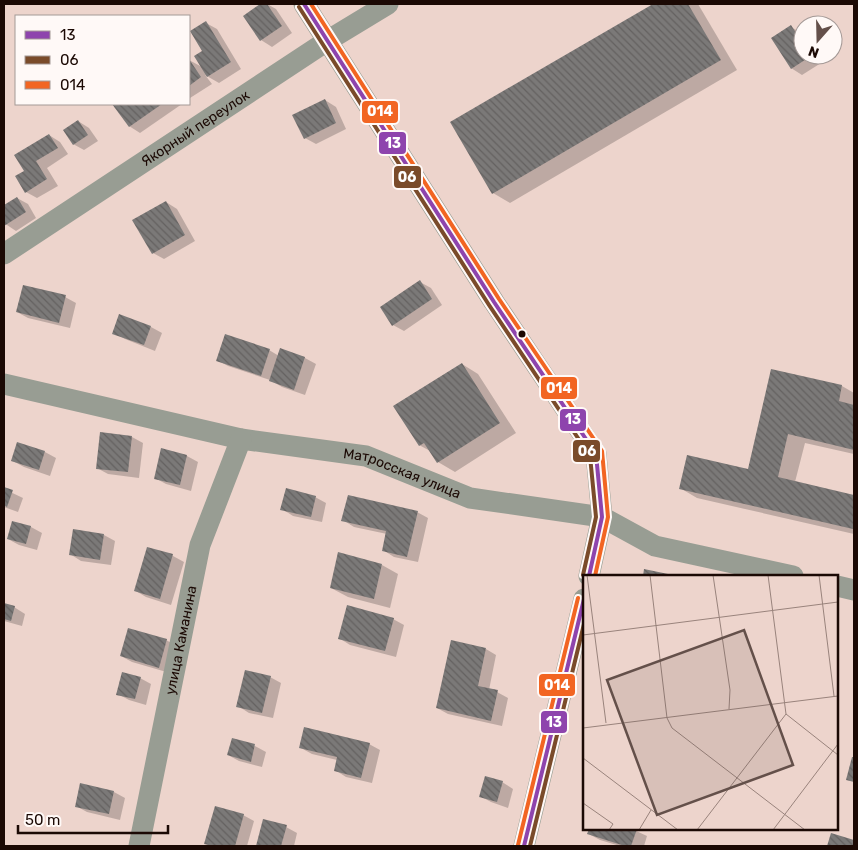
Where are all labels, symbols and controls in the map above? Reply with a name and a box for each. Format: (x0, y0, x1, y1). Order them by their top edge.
legend (15, 15, 190, 105)
north arrow (793, 15, 843, 65)
text: 13 (60, 26, 75, 44)
text: N (806, 42, 821, 61)
text: 06 (60, 51, 79, 69)
text: 014 (60, 76, 85, 94)
street label: Якорный переулок (138, 86, 253, 170)
line badge: 014 (361, 100, 399, 124)
text: 014 (367, 103, 393, 120)
line badge: 13 (378, 131, 407, 155)
text: 13 (385, 135, 401, 152)
line badge: 06 (393, 165, 422, 189)
text: 06 (398, 169, 416, 186)
unlabelled marker (517, 329, 527, 339)
line badge: 014 (540, 376, 578, 400)
text: 014 (546, 380, 572, 397)
line badge: 13 (559, 408, 587, 432)
text: 13 (565, 411, 581, 428)
line badge: 06 (572, 439, 601, 463)
text: 06 (578, 443, 596, 460)
street label: Матросская улица (342, 445, 463, 502)
inset map (583, 575, 838, 830)
street label: улица Каманина (162, 584, 201, 696)
line badge: 014 (538, 673, 576, 697)
text: 014 (544, 677, 570, 694)
line badge: 13 (540, 710, 568, 734)
text: 13 (546, 714, 562, 731)
scale bar (18, 802, 168, 834)
text: 50 m (25, 811, 60, 829)

